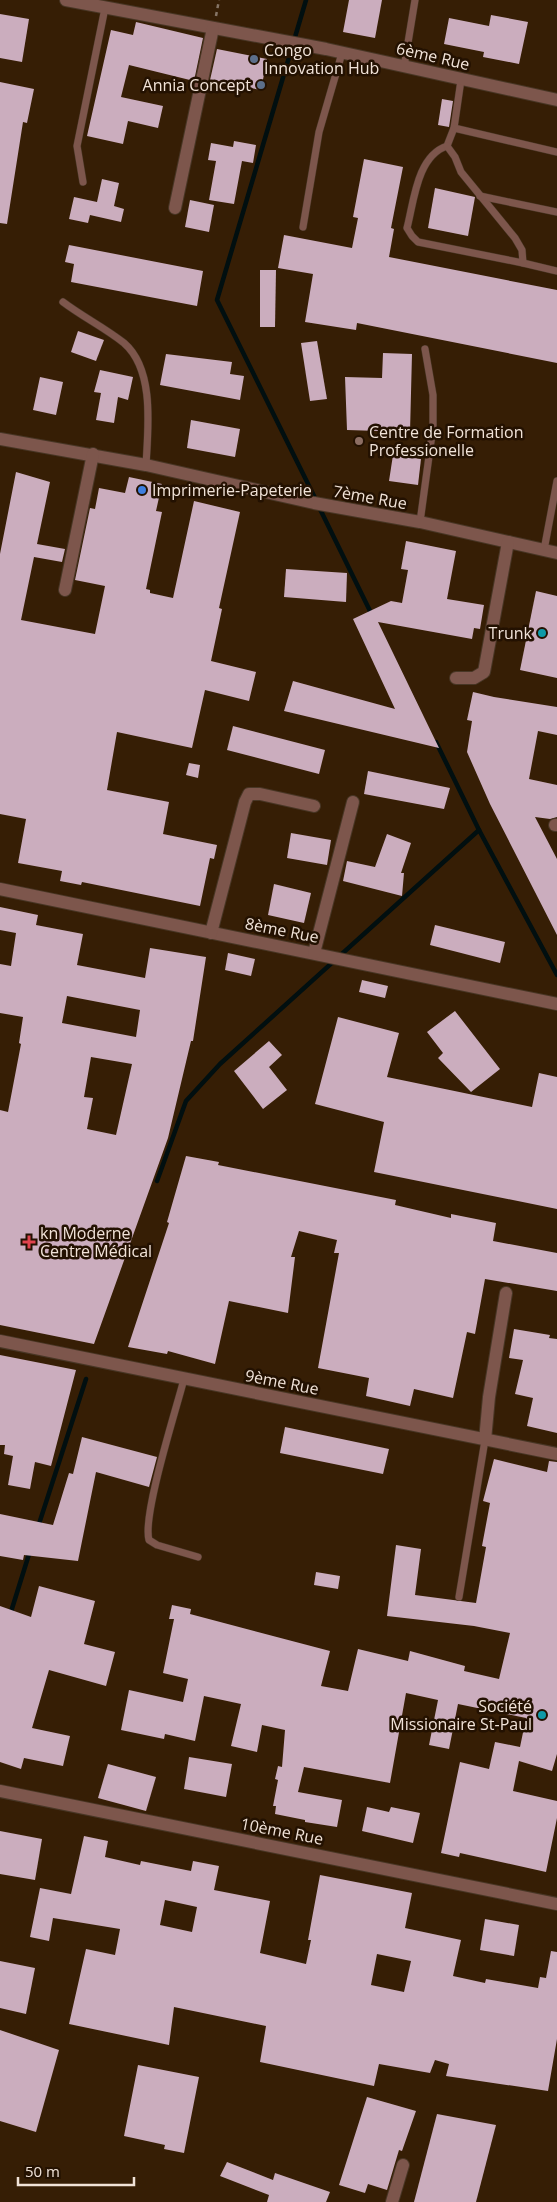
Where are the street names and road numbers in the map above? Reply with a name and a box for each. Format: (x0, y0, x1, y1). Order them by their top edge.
street label: 6ème Rue (394, 37, 472, 75)
street label: 7ème Rue (331, 480, 409, 514)
street label: 8ème Rue (243, 912, 321, 948)
street label: 9ème Rue (243, 1364, 321, 1400)
street label: 10ème Rue (239, 1812, 325, 1850)

